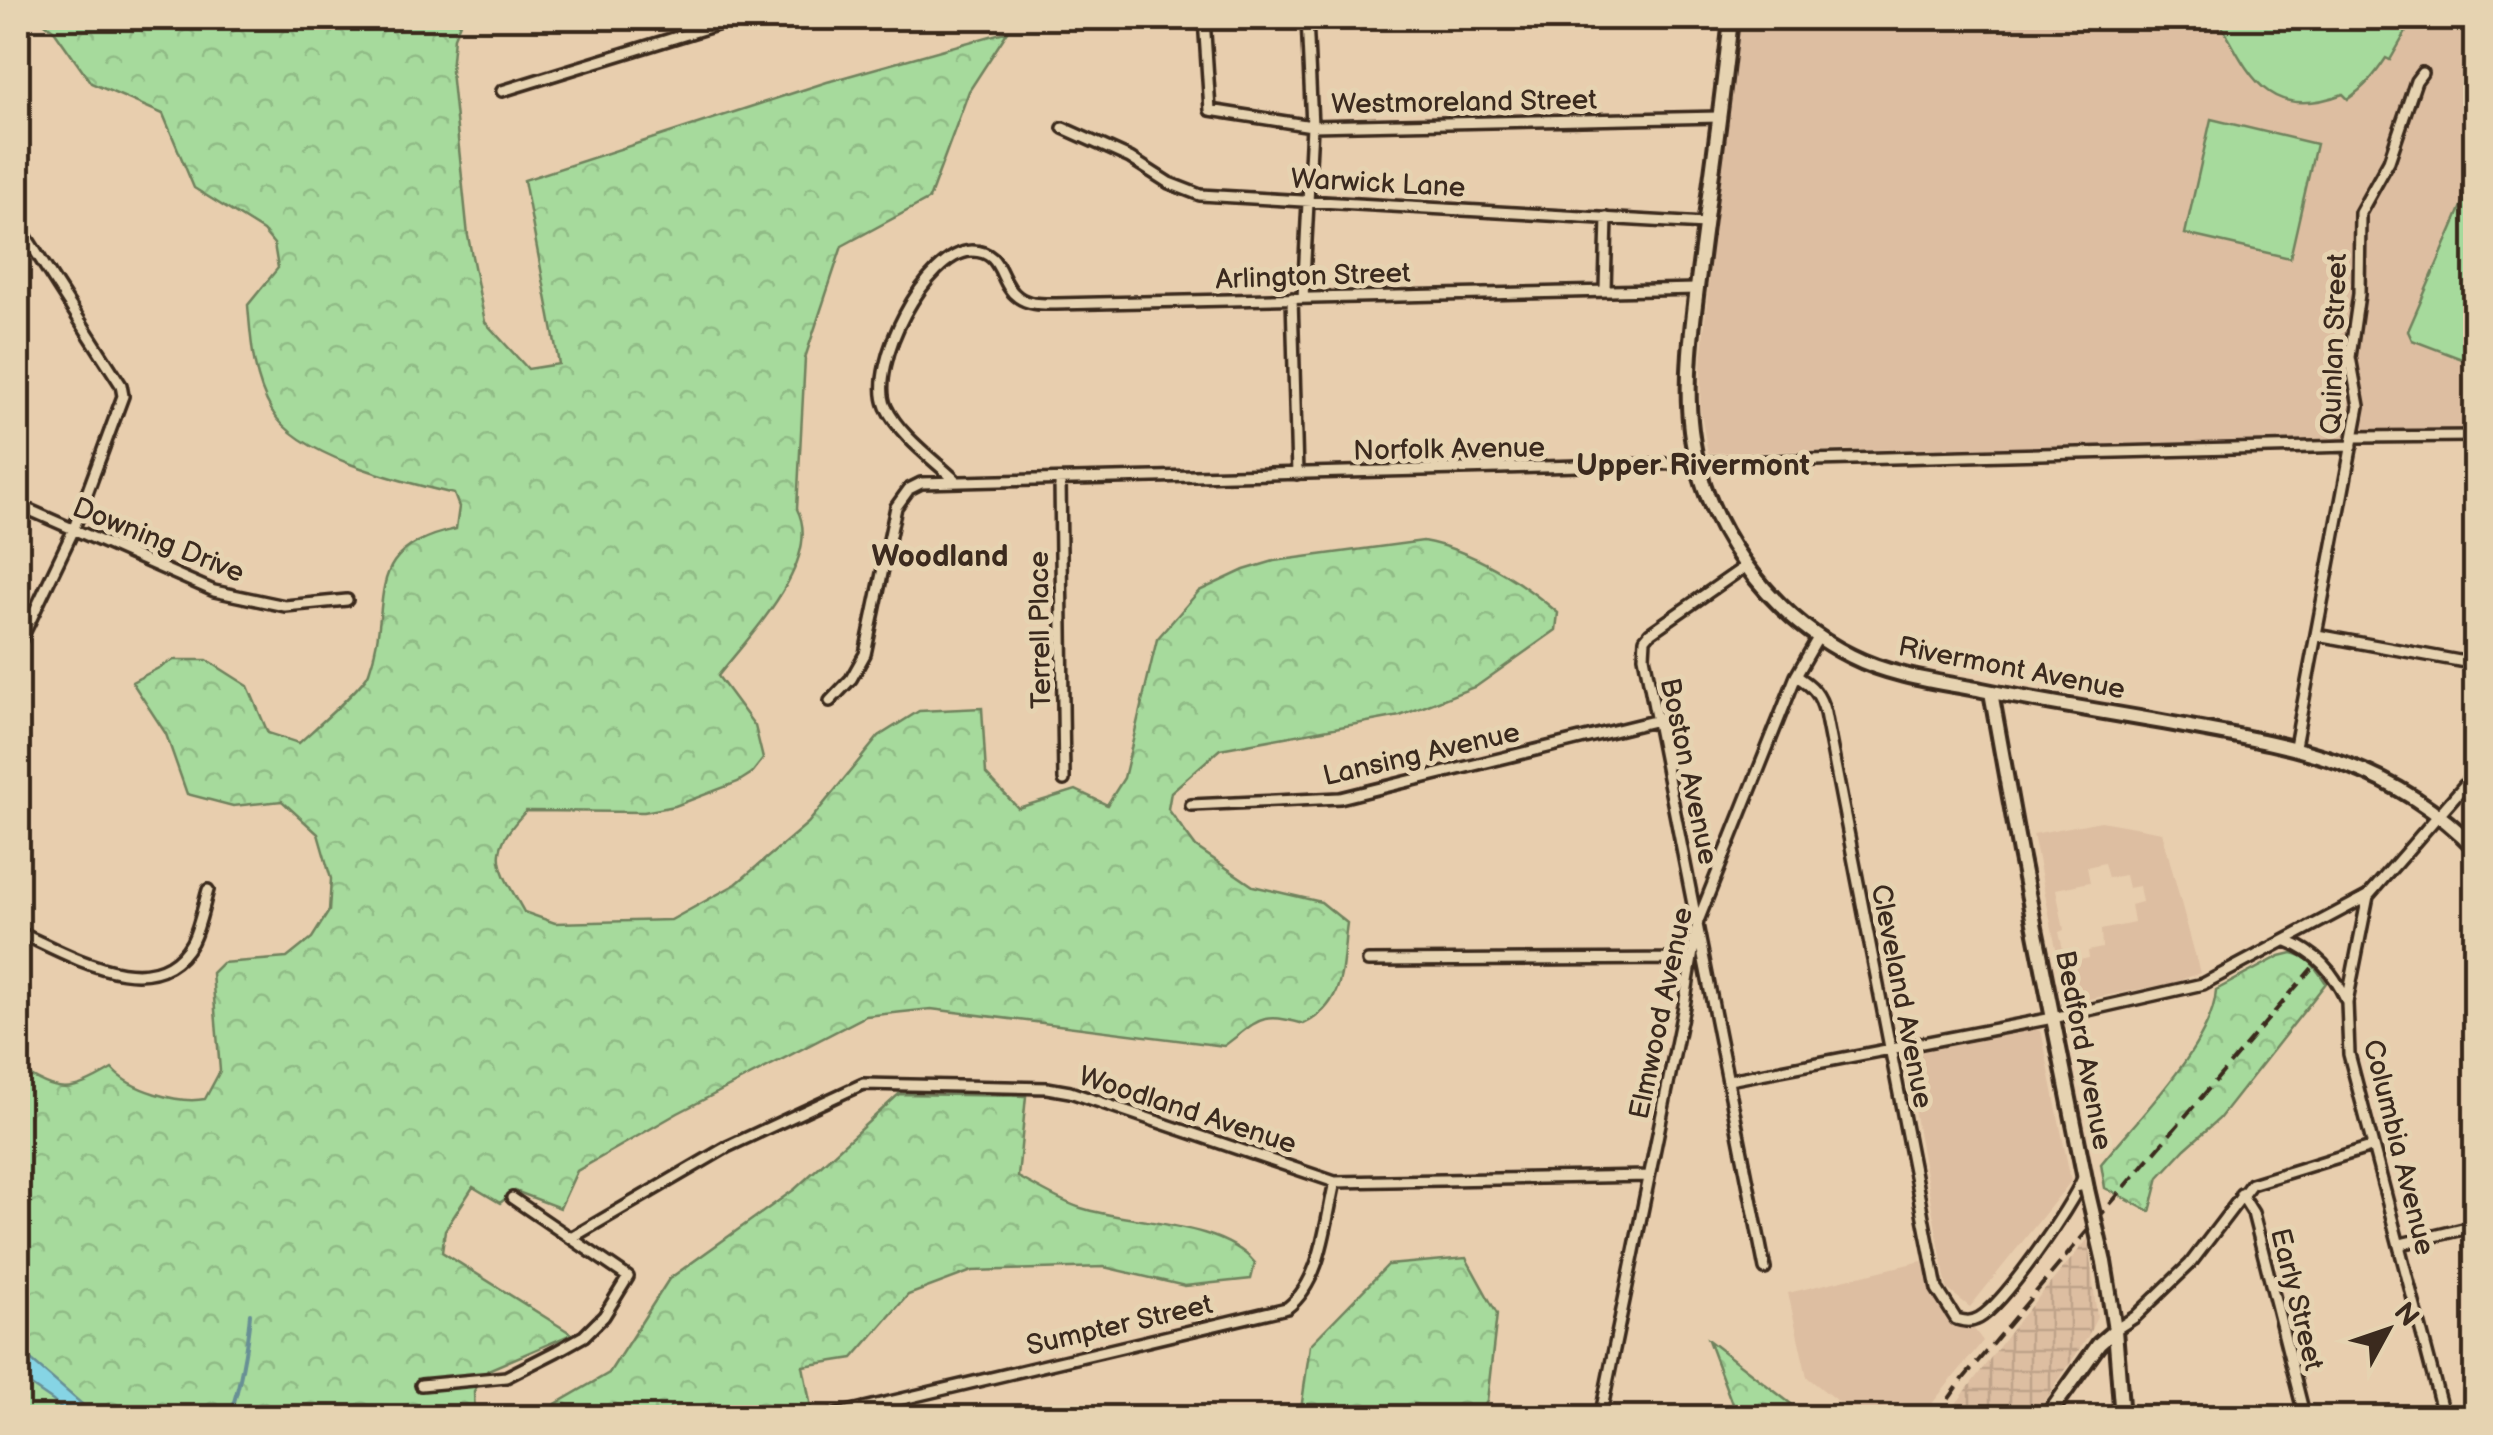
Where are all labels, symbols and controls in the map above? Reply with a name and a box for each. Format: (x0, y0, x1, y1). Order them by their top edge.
street label: Westmoreland Street (1331, 84, 1598, 121)
street label: Warwick Lane (1290, 162, 1466, 205)
street label: Quinlan Street (2315, 252, 2354, 435)
street label: Arlington Street (1215, 257, 1412, 296)
street label: Norfolk Avenue (1353, 431, 1545, 468)
district label: Upper Rivermont (1576, 448, 1810, 484)
street label: Downing Drive (68, 491, 249, 590)
district label: Woodland (872, 539, 1008, 575)
street label: Terrell Place (1023, 551, 1058, 709)
street label: Rivermont Avenue (1896, 630, 2128, 707)
street label: Boston Avenue (1653, 675, 1724, 868)
street label: Lansing Avenue (1320, 716, 1523, 793)
street label: Cleveland Avenue (1864, 882, 1939, 1111)
street label: Elmwood Avenue (1623, 904, 1700, 1122)
street label: Bedford Avenue (2048, 948, 2119, 1153)
street label: Columbia Avenue (2356, 1036, 2441, 1258)
street label: Woodland Avenue (1074, 1060, 1301, 1161)
street label: Early Street (2263, 1225, 2330, 1374)
north arrow (2338, 1280, 2438, 1380)
street label: Sumpter Street (1023, 1288, 1216, 1363)
text: N (2387, 1296, 2425, 1334)

